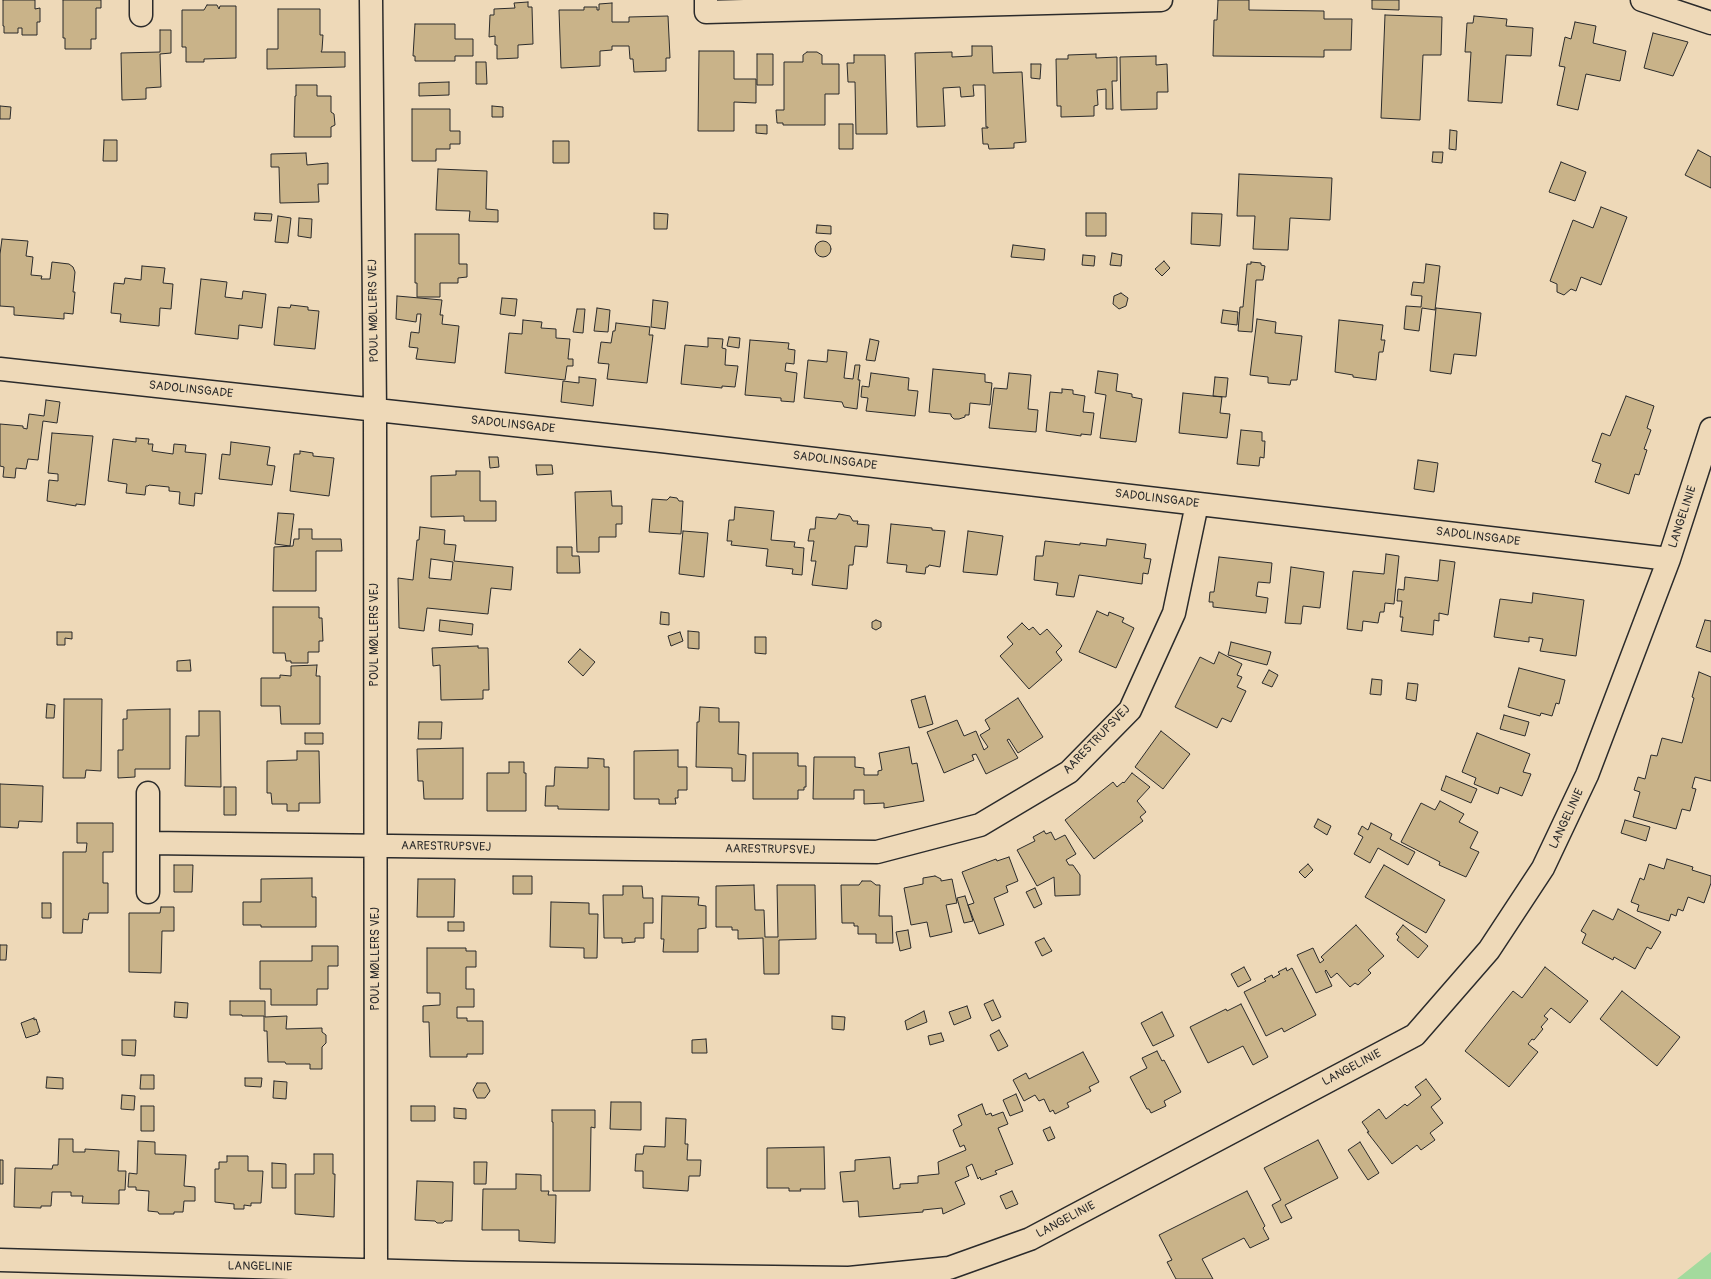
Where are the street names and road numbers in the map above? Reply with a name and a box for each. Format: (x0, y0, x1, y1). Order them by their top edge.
street label: POUL MØLLERS VEJ (366, 259, 382, 363)
street label: SADOLINSGADE (148, 378, 234, 402)
street label: SADOLINSGADE (470, 413, 556, 437)
street label: SADOLINSGADE (792, 449, 878, 473)
street label: LANGELINIE (1666, 484, 1700, 550)
street label: SADOLINSGADE (1114, 487, 1200, 511)
street label: SADOLINSGADE (1435, 525, 1521, 549)
street label: POUL MØLLERS VEJ (368, 583, 382, 687)
street label: AARESTRUPSVEJ (1061, 703, 1133, 777)
street label: LANGELINIE (1547, 787, 1587, 851)
street label: AARESTRUPSVEJ (401, 839, 491, 855)
street label: AARESTRUPSVEJ (725, 842, 815, 858)
street label: POUL MØLLERS VEJ (369, 907, 383, 1011)
street label: LANGELINIE (1320, 1046, 1384, 1090)
street label: LANGELINIE (1034, 1198, 1098, 1242)
street label: LANGELINIE (228, 1259, 292, 1275)

